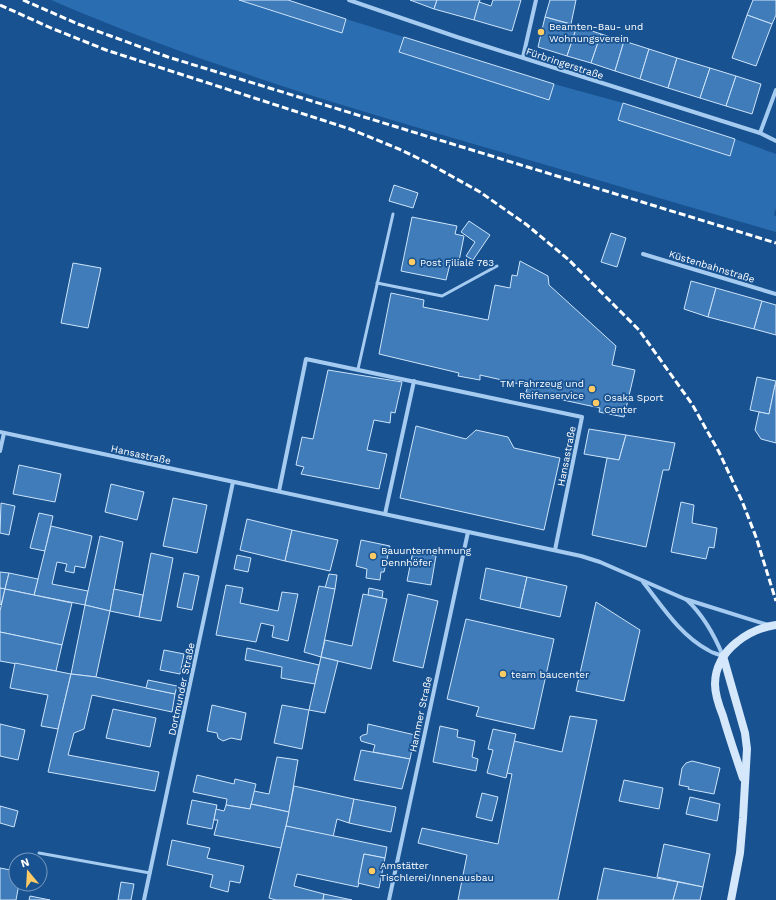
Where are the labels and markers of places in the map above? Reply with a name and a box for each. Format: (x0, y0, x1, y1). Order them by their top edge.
place label: Beamten-Bau- und Wohnungsverein (549, 21, 643, 44)
marker: Beamten-Bau- und Wohnungsverein (536, 27, 546, 37)
marker: Post Filiale 763 (407, 257, 417, 267)
place label: Post Filiale 763 (420, 257, 494, 268)
place label: TM Fahrzeug und Reifenservice (500, 378, 584, 401)
marker: TM Fahrzeug und Reifenservice (587, 384, 597, 394)
place label: Osaka Sport Center (604, 392, 664, 415)
marker: Osaka Sport Center (591, 398, 601, 408)
place label: Bauunternehmung Dennhöfer (381, 545, 472, 568)
marker: Bauunternehmung Dennhöfer (368, 551, 378, 561)
marker: team baucenter (498, 669, 508, 679)
place label: team baucenter (511, 669, 589, 680)
place label: Amstätter Tischlerei/Innenausbau (380, 860, 494, 883)
marker: Amstätter Tischlerei/Innenausbau (367, 866, 377, 876)

